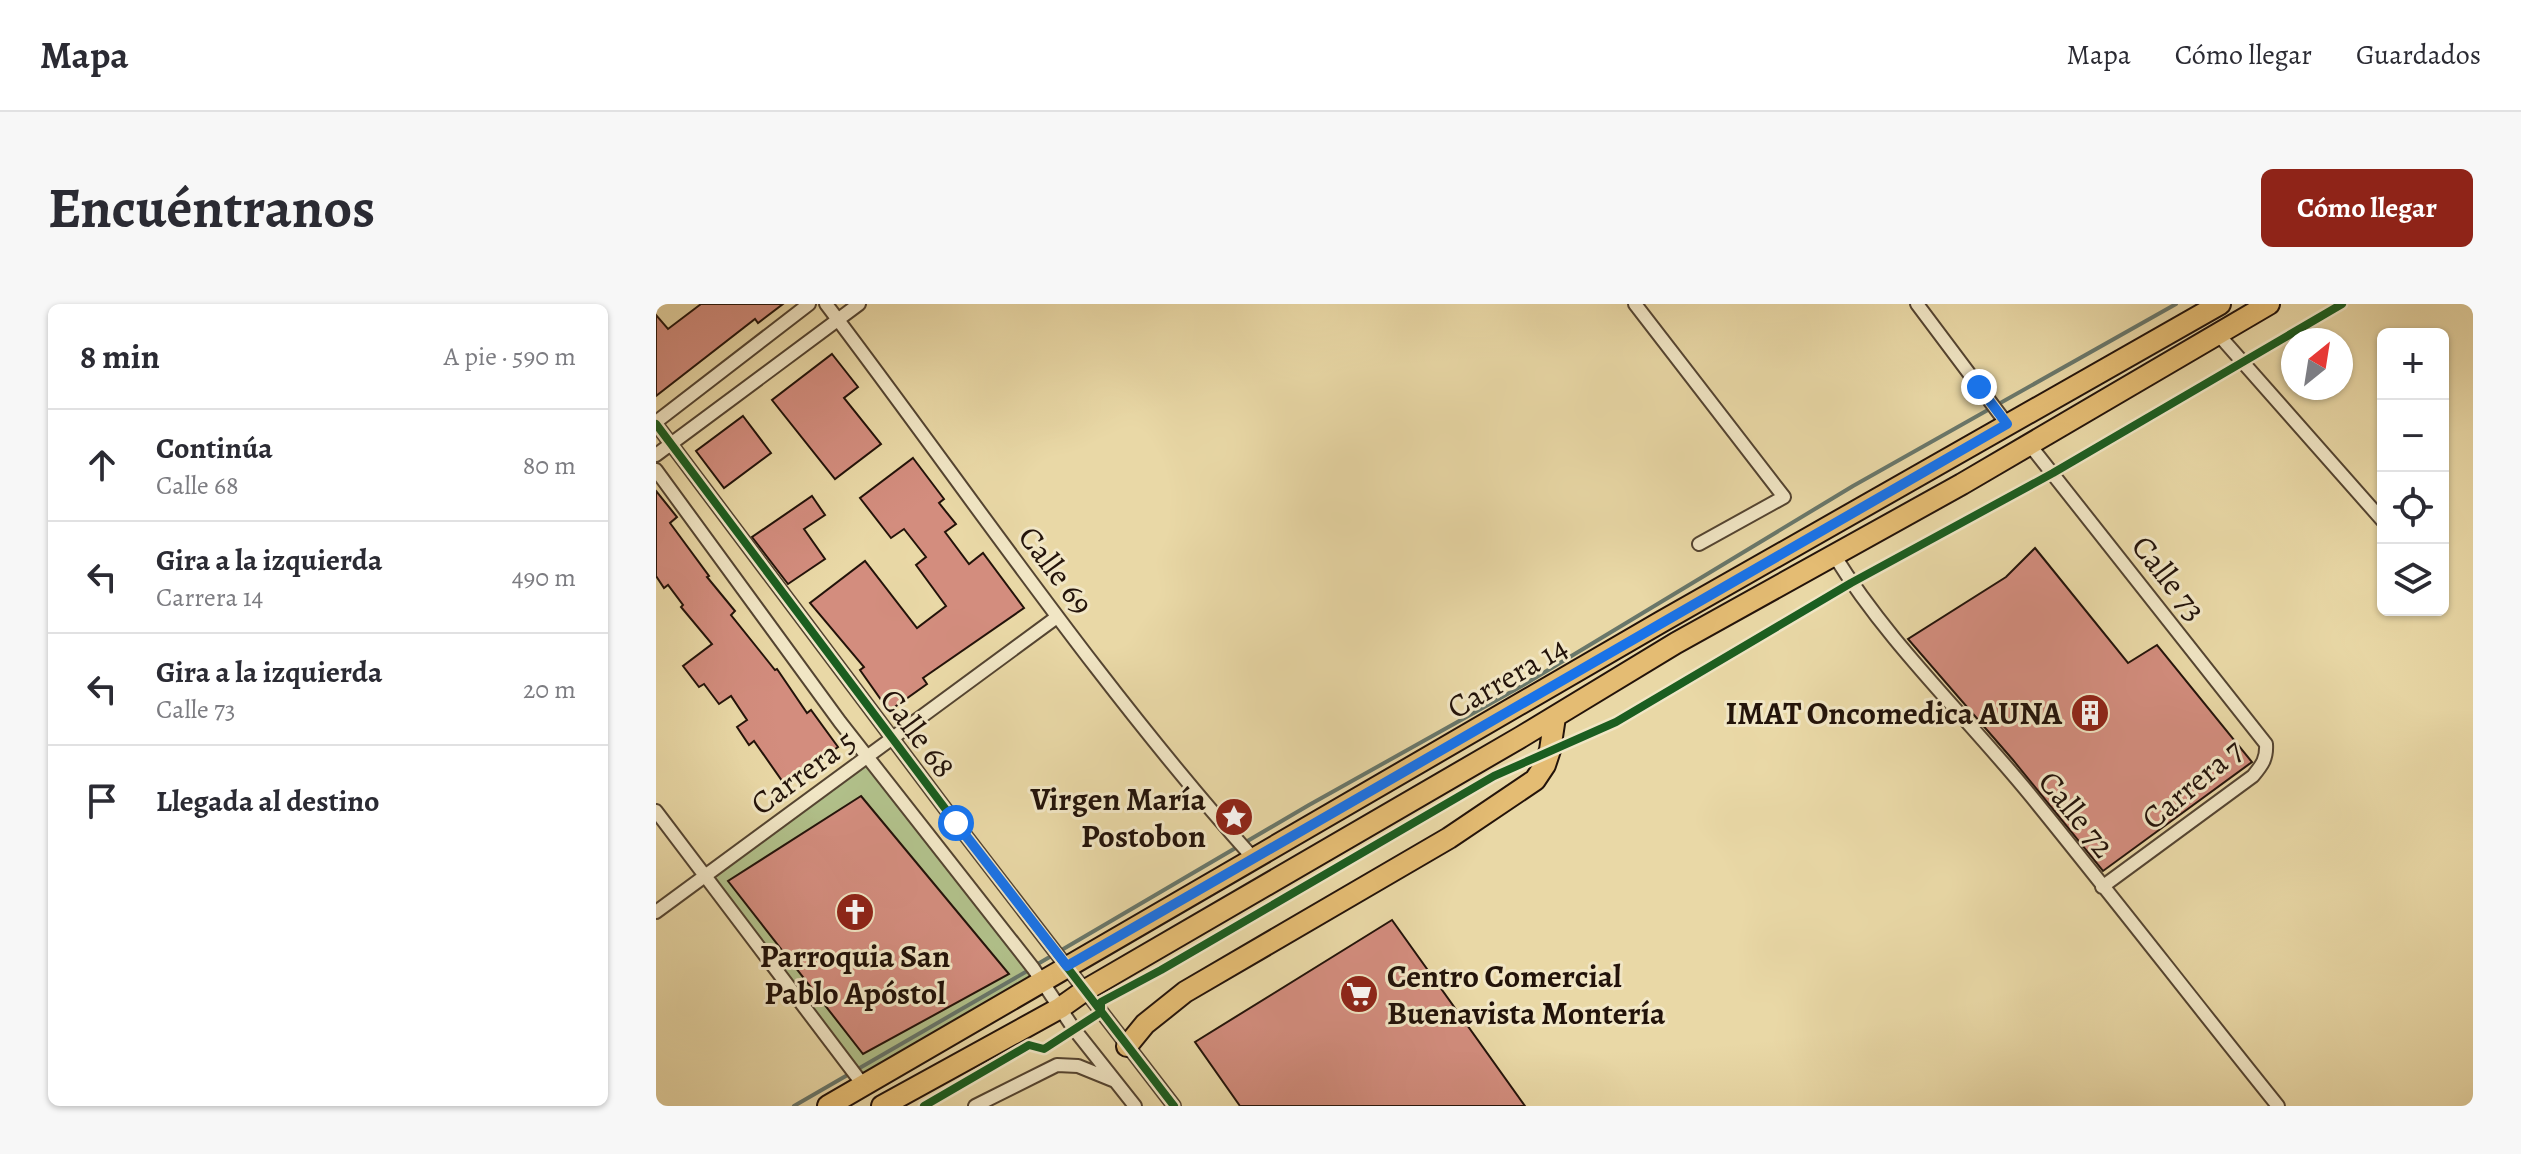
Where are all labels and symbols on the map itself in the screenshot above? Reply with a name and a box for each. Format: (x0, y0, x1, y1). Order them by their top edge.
north arrow (2281, 328, 2353, 400)
route end (1961, 369, 1997, 405)
street label: Calle 69 (1008, 517, 1104, 623)
street label: Calle 73 (2122, 526, 2216, 630)
street label: Carrera 14 (1439, 625, 1575, 729)
street label: Calle 68 (870, 679, 966, 787)
place label: IMAT Oncomedica AUNA (1726, 691, 2063, 735)
building icon: IMAT Oncomedica AUNA (2069, 692, 2111, 734)
street label: Carrera 5 (741, 719, 865, 825)
street label: Carrera 7 (2132, 728, 2253, 839)
street label: Calle 72 (2028, 761, 2126, 867)
place label: Virgen María Postobon (1030, 777, 1207, 858)
place icon: Virgen María Postobon (1213, 796, 1255, 838)
route start (938, 805, 974, 841)
church icon: Parroquia San Pablo Apóstol (834, 891, 876, 933)
place label: Parroquia San Pablo Apóstol (760, 934, 950, 1015)
place label: Centro Comercial Buenavista Montería (1387, 954, 1666, 1035)
supermarket icon: Centro Comercial Buenavista Montería (1338, 973, 1380, 1015)

